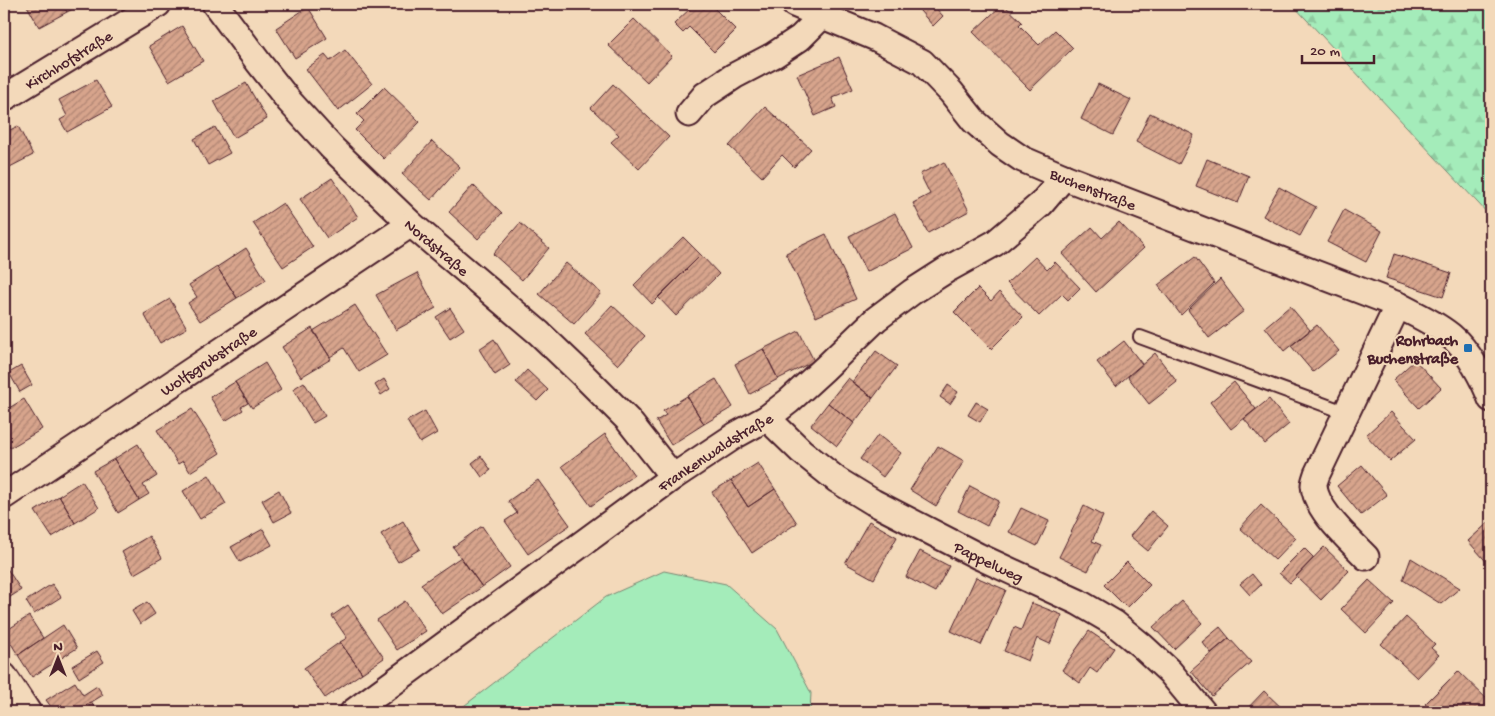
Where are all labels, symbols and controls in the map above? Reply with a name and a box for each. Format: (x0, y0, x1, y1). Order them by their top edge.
street label: Kirchhofstraße (23, 28, 118, 96)
scale bar (1302, 32, 1375, 64)
text: 20 m (1310, 43, 1340, 61)
street label: Buchenstraße (1045, 166, 1139, 217)
street label: Nordstraße (399, 216, 472, 282)
street label: Wolfsgrubstraße (158, 323, 262, 402)
place label: Rohrbach Buchenstraße (1366, 333, 1459, 370)
marker: Rohrbach Buchenstraße (1462, 342, 1474, 354)
street label: Frankenwaldstraße (655, 410, 779, 498)
street label: Pappelweg (949, 539, 1026, 589)
north arrow (32, 634, 82, 684)
text: N (53, 639, 63, 656)

